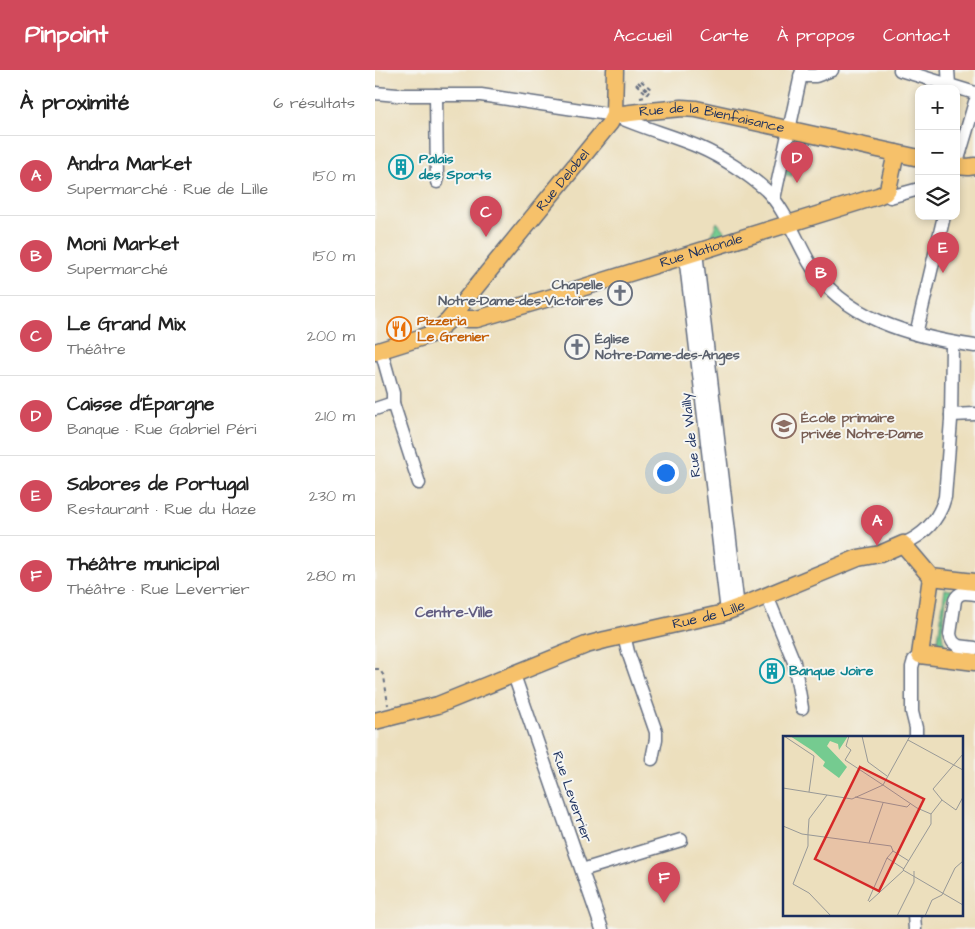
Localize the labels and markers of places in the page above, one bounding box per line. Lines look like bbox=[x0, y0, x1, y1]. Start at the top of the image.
pin: D bbox=[781, 142, 813, 183]
place label: Palais des Sports bbox=[418, 149, 491, 185]
building icon: Palais des Sports bbox=[388, 154, 414, 180]
pin: C bbox=[470, 196, 502, 237]
pin: E bbox=[927, 232, 959, 273]
pin: B bbox=[805, 257, 837, 298]
place label: Chapelle Notre-Dame-des-Victoires bbox=[438, 275, 603, 311]
church icon: Chapelle Notre-Dame-des-Victoires bbox=[607, 280, 633, 306]
place label: Pizzeria Le Grenier bbox=[417, 311, 490, 347]
restaurant icon: Pizzeria Le Grenier bbox=[386, 316, 412, 342]
place label: Église Notre-Dame-des-Anges bbox=[595, 329, 740, 366]
church icon: Église Notre-Dame-des-Anges bbox=[564, 334, 590, 360]
place label: École primaire privée Notre-Dame bbox=[801, 408, 924, 444]
school or university icon: École primaire privée Notre-Dame bbox=[771, 413, 797, 439]
pin: A bbox=[861, 505, 893, 546]
building icon: Banque Joire bbox=[759, 658, 785, 684]
place label: Banque Joire bbox=[789, 661, 874, 681]
pin: F bbox=[648, 862, 680, 903]

